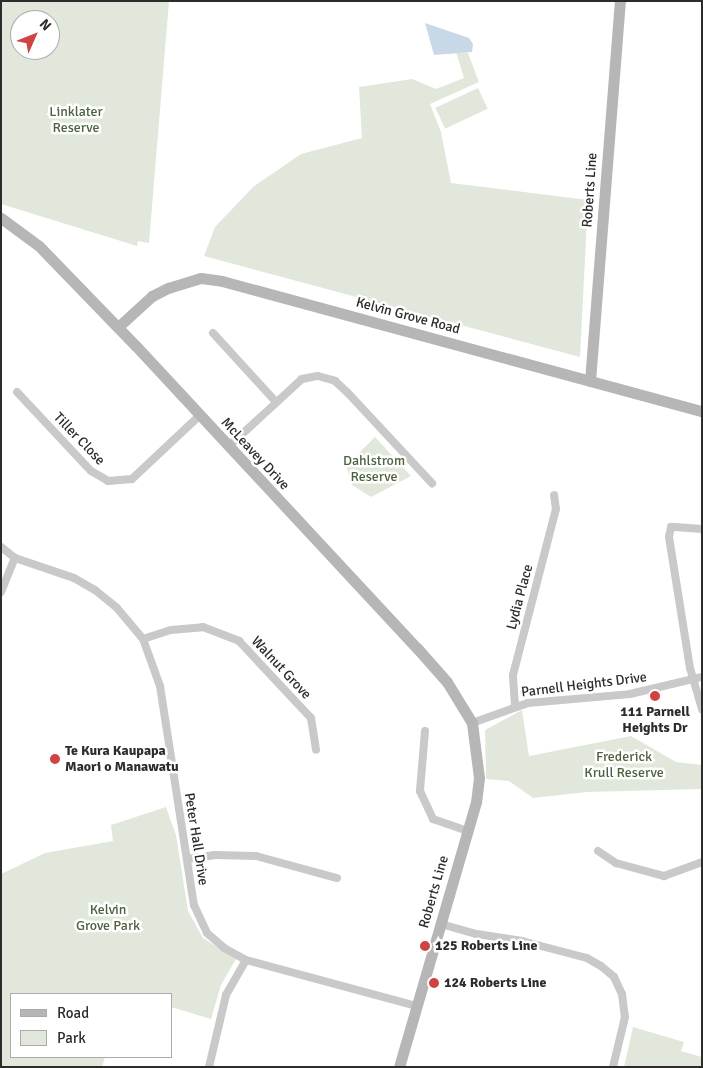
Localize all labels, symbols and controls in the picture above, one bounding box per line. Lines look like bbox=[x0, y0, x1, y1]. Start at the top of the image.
north arrow bbox=[10, 10, 60, 60]
text: N bbox=[36, 16, 55, 34]
park label: Linklater Reserve bbox=[49, 104, 103, 136]
street label: Roberts Line bbox=[579, 152, 601, 228]
street label: Kelvin Grove Road bbox=[354, 294, 462, 338]
street label: Tiller Close bbox=[50, 409, 108, 469]
street label: McLeavey Drive bbox=[217, 414, 293, 494]
park label: Dahlstrom Reserve bbox=[343, 453, 405, 486]
street label: Lydia Place bbox=[503, 562, 537, 632]
street label: Walnut Grove bbox=[248, 633, 314, 703]
street label: Parnell Heights Drive bbox=[520, 669, 648, 701]
marker: 111 Parnell Heights Dr bbox=[649, 690, 661, 702]
place label: 111 Parnell Heights Dr bbox=[620, 704, 690, 736]
place label: Te Kura Kaupapa Maori o Manawatu bbox=[65, 743, 179, 776]
park label: Frederick Krull Reserve bbox=[584, 749, 664, 782]
marker: Te Kura Kaupapa Maori o Manawatu bbox=[49, 753, 61, 765]
street label: Peter Hall Drive bbox=[180, 791, 212, 887]
street label: Roberts Line bbox=[416, 854, 452, 930]
park label: Kelvin Grove Park bbox=[76, 902, 140, 934]
place label: 125 Roberts Line bbox=[435, 938, 537, 954]
marker: 125 Roberts Line bbox=[419, 940, 431, 952]
place label: 124 Roberts Line bbox=[444, 975, 546, 991]
marker: 124 Roberts Line bbox=[428, 977, 440, 989]
legend bbox=[10, 993, 172, 1058]
text: Road bbox=[57, 1004, 89, 1022]
text: Park bbox=[57, 1029, 86, 1047]

